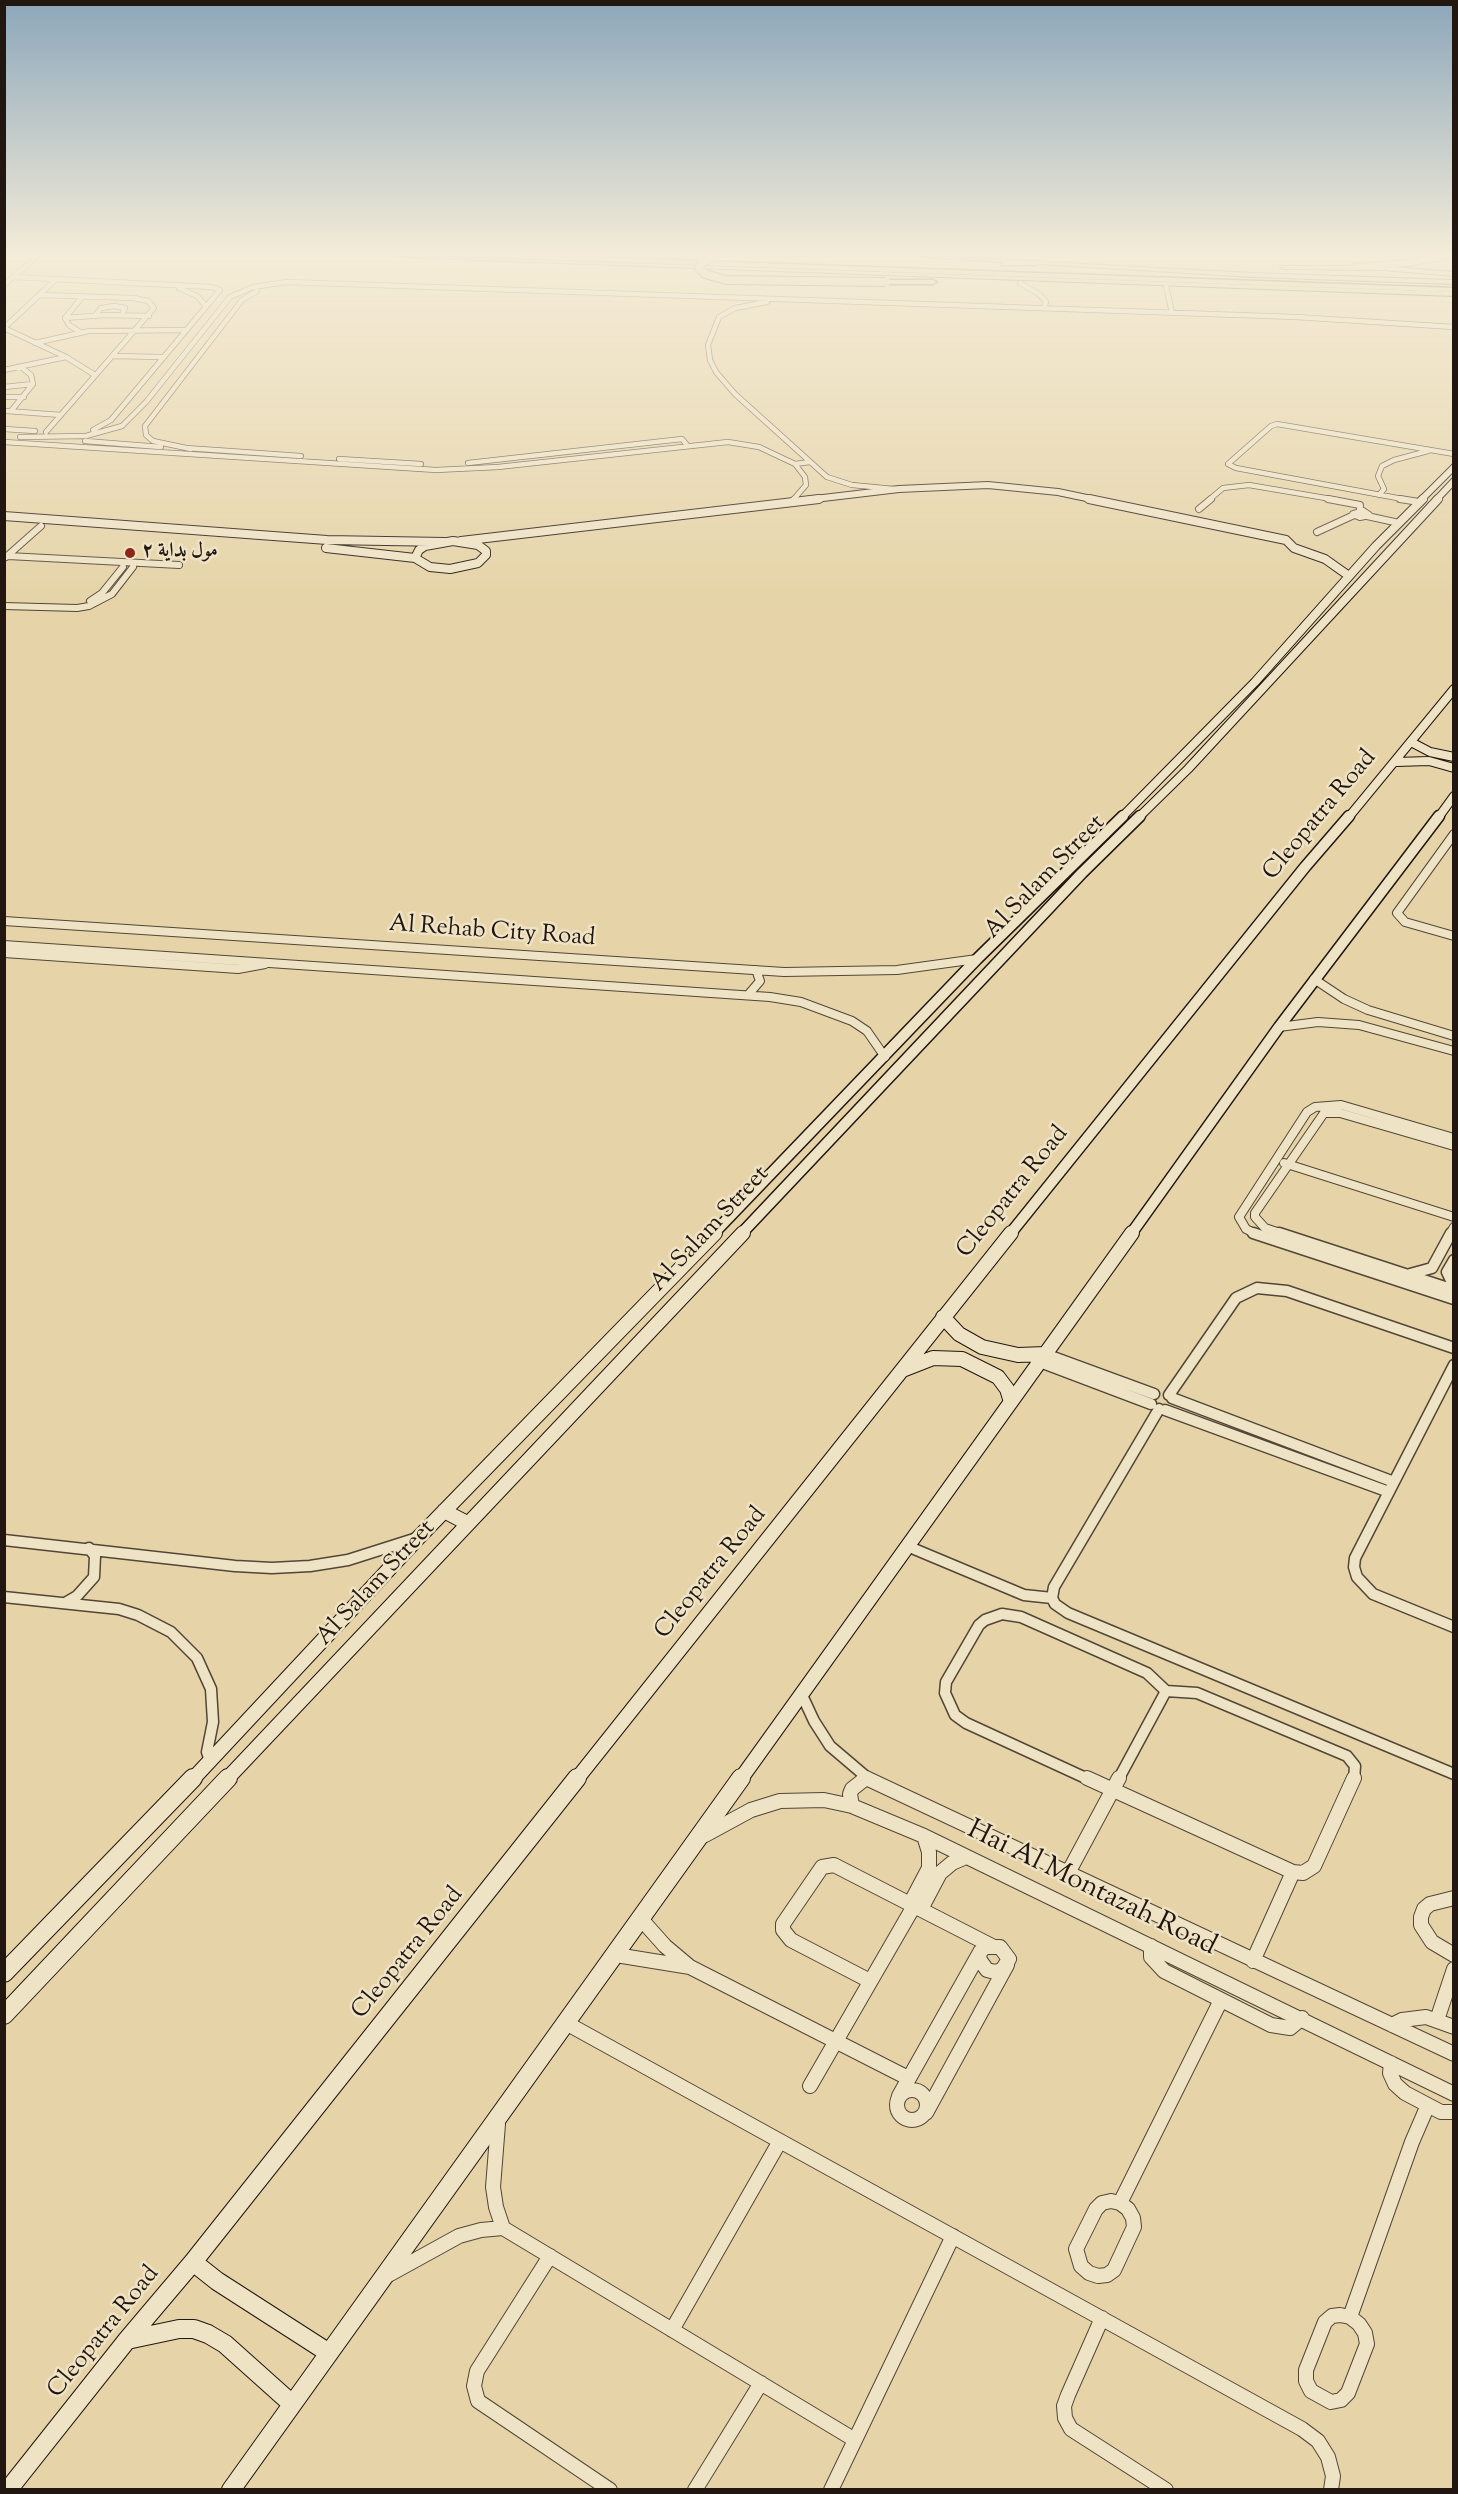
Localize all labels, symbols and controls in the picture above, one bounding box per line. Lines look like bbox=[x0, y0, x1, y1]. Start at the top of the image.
place label: مول بداية ۲ bbox=[142, 541, 218, 565]
marker: مول بداية ۲ bbox=[123, 546, 137, 560]
street label: Cleopatra Road bbox=[1258, 745, 1384, 887]
street label: Al Salam Street bbox=[980, 810, 1112, 946]
street label: Al Rehab City Road bbox=[388, 911, 596, 955]
street label: Cleopatra Road bbox=[952, 1121, 1076, 1265]
street label: Al Salam Street bbox=[645, 1161, 777, 1299]
street label: Cleopatra Road bbox=[650, 1502, 774, 1646]
street label: Al Salam Street bbox=[311, 1515, 443, 1653]
street label: Hai Al Montazah Road bbox=[961, 1815, 1221, 1965]
street label: Cleopatra Road bbox=[347, 1882, 471, 2026]
street label: Cleopatra Road bbox=[43, 2261, 167, 2405]

